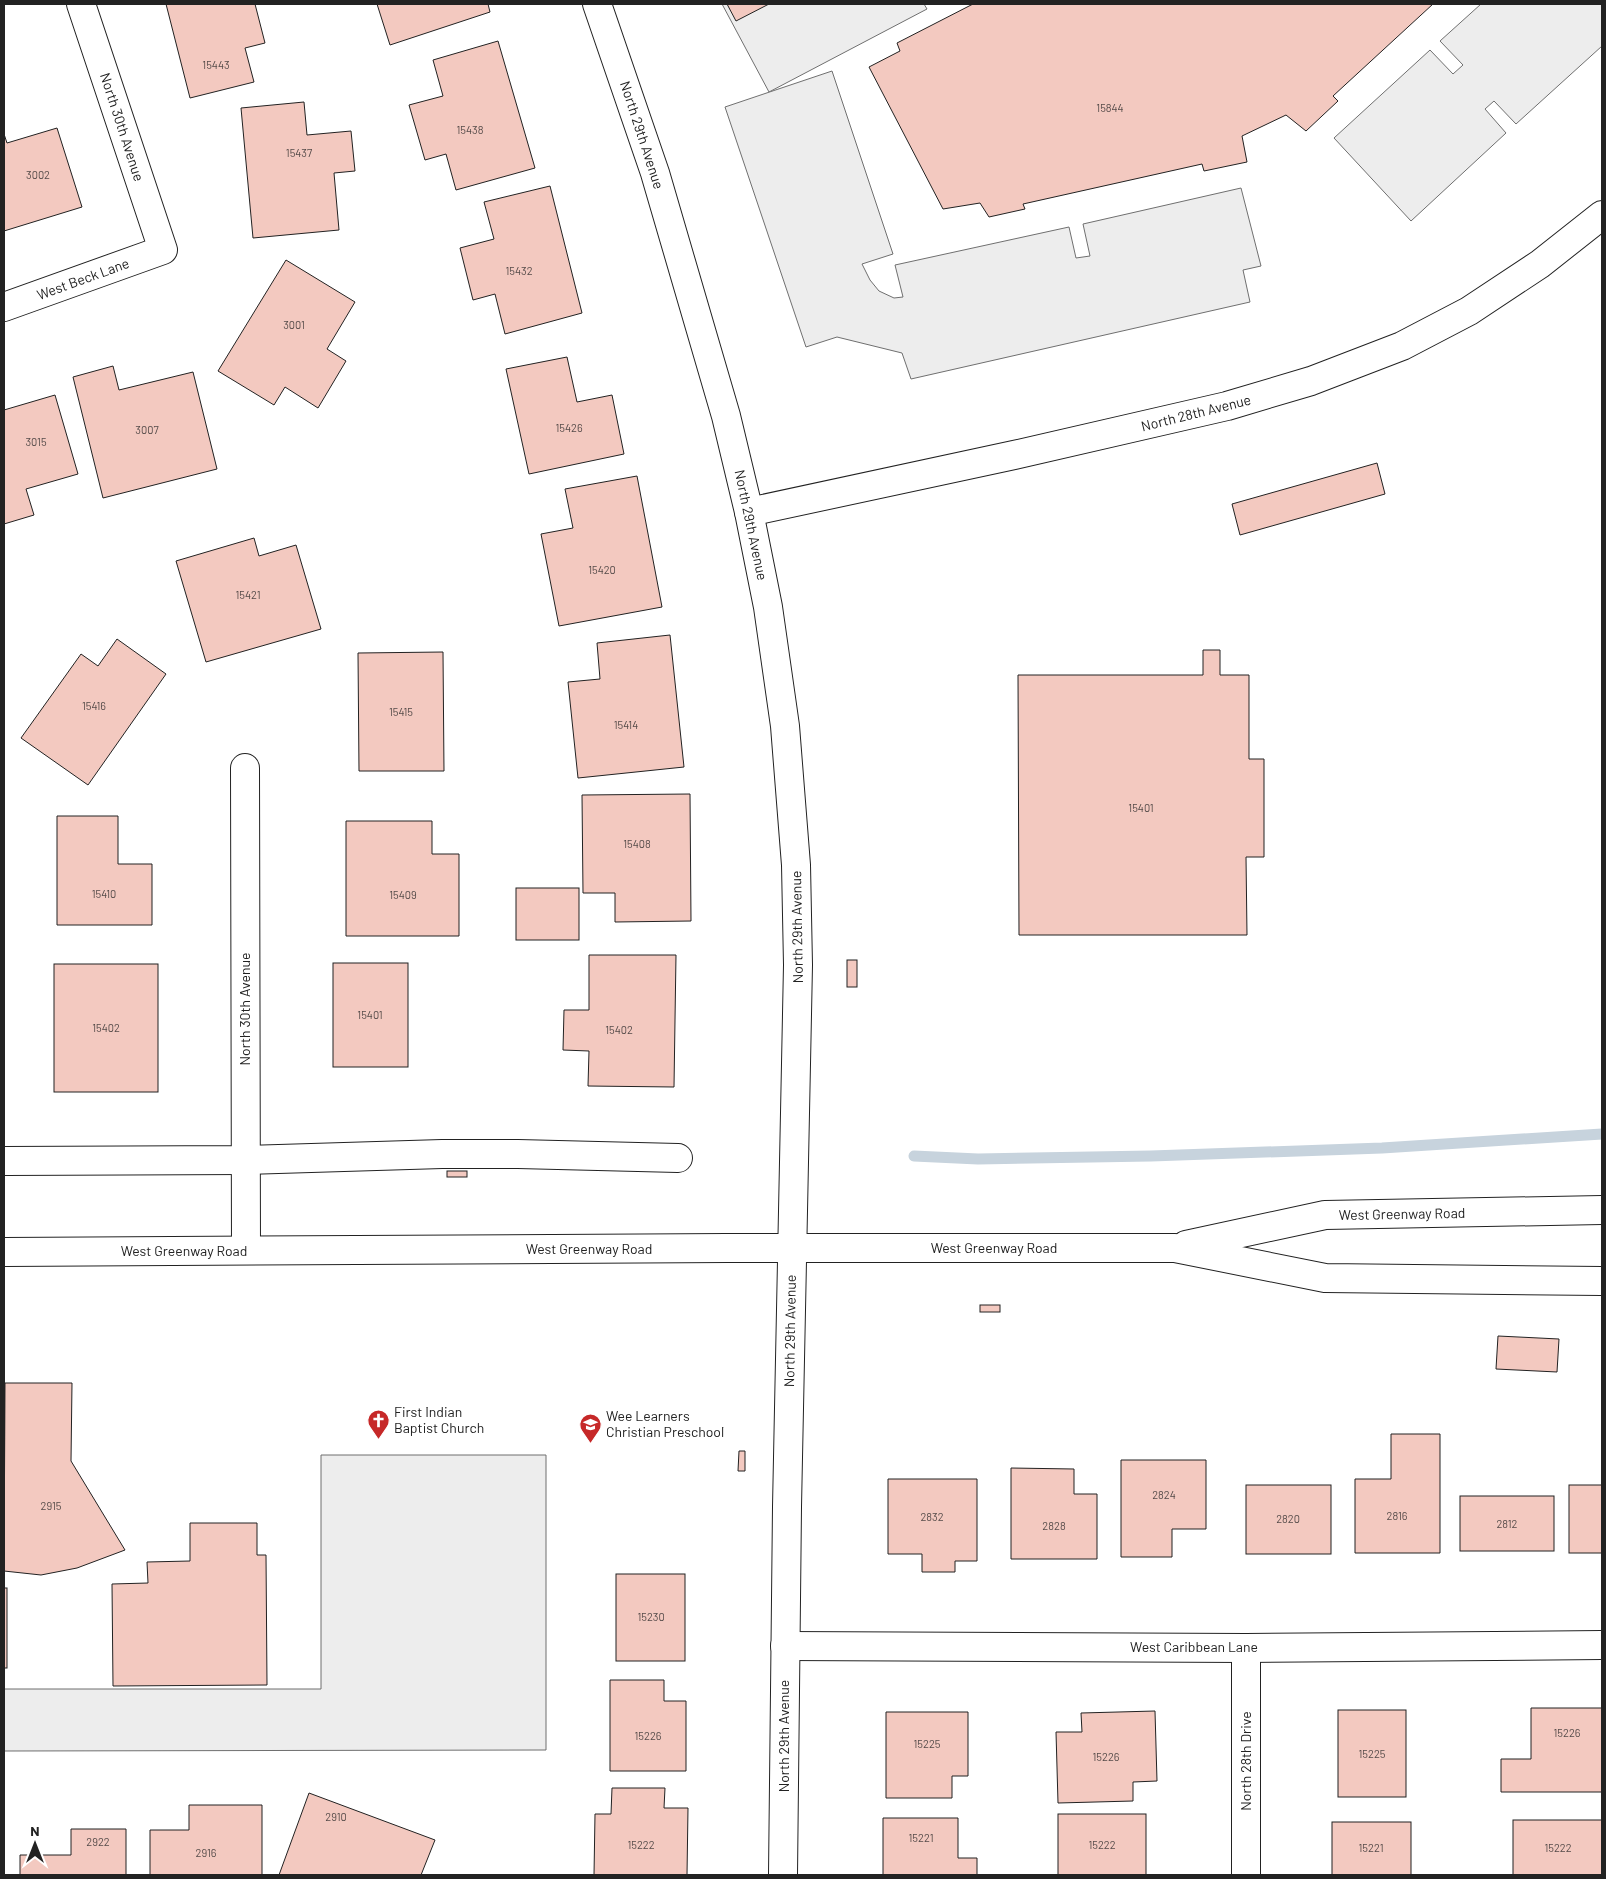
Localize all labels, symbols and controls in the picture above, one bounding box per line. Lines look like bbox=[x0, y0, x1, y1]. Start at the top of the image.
house number: 15443 bbox=[202, 58, 230, 71]
street label: North 30th Avenue bbox=[97, 71, 148, 183]
street label: North 29th Avenue bbox=[617, 79, 668, 191]
house number: 15844 bbox=[1096, 101, 1124, 114]
house number: 15438 bbox=[457, 123, 484, 136]
house number: 15437 bbox=[286, 146, 312, 159]
house number: 3002 bbox=[26, 168, 50, 181]
street label: West Beck Lane bbox=[34, 254, 131, 303]
house number: 15432 bbox=[505, 264, 533, 277]
house number: 3001 bbox=[283, 318, 305, 331]
street label: North 28th Avenue bbox=[1139, 391, 1253, 434]
house number: 15426 bbox=[555, 421, 583, 434]
house number: 3007 bbox=[135, 423, 159, 436]
house number: 3015 bbox=[25, 435, 47, 448]
street label: North 29th Avenue bbox=[731, 468, 772, 582]
house number: 15420 bbox=[588, 563, 616, 576]
house number: 15421 bbox=[235, 588, 261, 601]
house number: 15416 bbox=[82, 699, 106, 712]
house number: 15415 bbox=[389, 705, 413, 718]
house number: 15414 bbox=[614, 718, 638, 731]
house number: 15401 bbox=[1128, 801, 1154, 814]
house number: 15408 bbox=[623, 837, 651, 850]
street label: North 29th Avenue bbox=[787, 871, 806, 983]
house number: 15410 bbox=[92, 887, 116, 900]
house number: 15409 bbox=[389, 888, 417, 901]
street label: North 30th Avenue bbox=[236, 953, 253, 1065]
house number: 15401 bbox=[357, 1008, 383, 1021]
house number: 15402 bbox=[92, 1021, 120, 1034]
house number: 15402 bbox=[605, 1023, 633, 1036]
street label: West Greenway Road bbox=[1338, 1204, 1465, 1223]
street label: West Greenway Road bbox=[931, 1239, 1057, 1256]
street label: West Greenway Road bbox=[526, 1240, 652, 1257]
street label: West Greenway Road bbox=[121, 1242, 247, 1259]
street label: North 29th Avenue bbox=[780, 1275, 799, 1387]
place label: First Indian Baptist Church bbox=[394, 1403, 484, 1436]
place label: Wee Learners Christian Preschool bbox=[606, 1407, 724, 1440]
church icon: First Indian Baptist Church bbox=[366, 1408, 390, 1439]
school or university icon: Wee Learners Christian Preschool bbox=[578, 1412, 602, 1443]
house number: 2824 bbox=[1152, 1488, 1176, 1501]
house number: 2915 bbox=[41, 1499, 62, 1512]
house number: 2816 bbox=[1387, 1509, 1408, 1522]
house number: 2832 bbox=[920, 1510, 944, 1523]
house number: 2820 bbox=[1276, 1512, 1300, 1525]
house number: 2812 bbox=[1496, 1517, 1518, 1530]
house number: 2828 bbox=[1042, 1519, 1066, 1532]
house number: 15230 bbox=[637, 1610, 665, 1623]
street label: West Caribbean Lane bbox=[1130, 1638, 1258, 1655]
street label: North 29th Avenue bbox=[775, 1680, 792, 1792]
street label: North 28th Drive bbox=[1237, 1711, 1254, 1811]
house number: 15226 bbox=[1554, 1726, 1581, 1739]
house number: 15226 bbox=[635, 1729, 662, 1742]
house number: 15225 bbox=[914, 1737, 941, 1750]
house number: 15225 bbox=[1359, 1747, 1386, 1760]
house number: 15226 bbox=[1093, 1750, 1120, 1763]
house number: 2910 bbox=[325, 1810, 347, 1823]
north arrow bbox=[10, 1819, 60, 1869]
text: N bbox=[30, 1822, 40, 1839]
house number: 15221 bbox=[909, 1831, 934, 1844]
house number: 2922 bbox=[86, 1835, 110, 1848]
house number: 15222 bbox=[627, 1838, 655, 1851]
house number: 15222 bbox=[1088, 1838, 1116, 1851]
house number: 15221 bbox=[1359, 1841, 1384, 1854]
house number: 15222 bbox=[1544, 1841, 1572, 1854]
house number: 2916 bbox=[196, 1846, 217, 1859]

